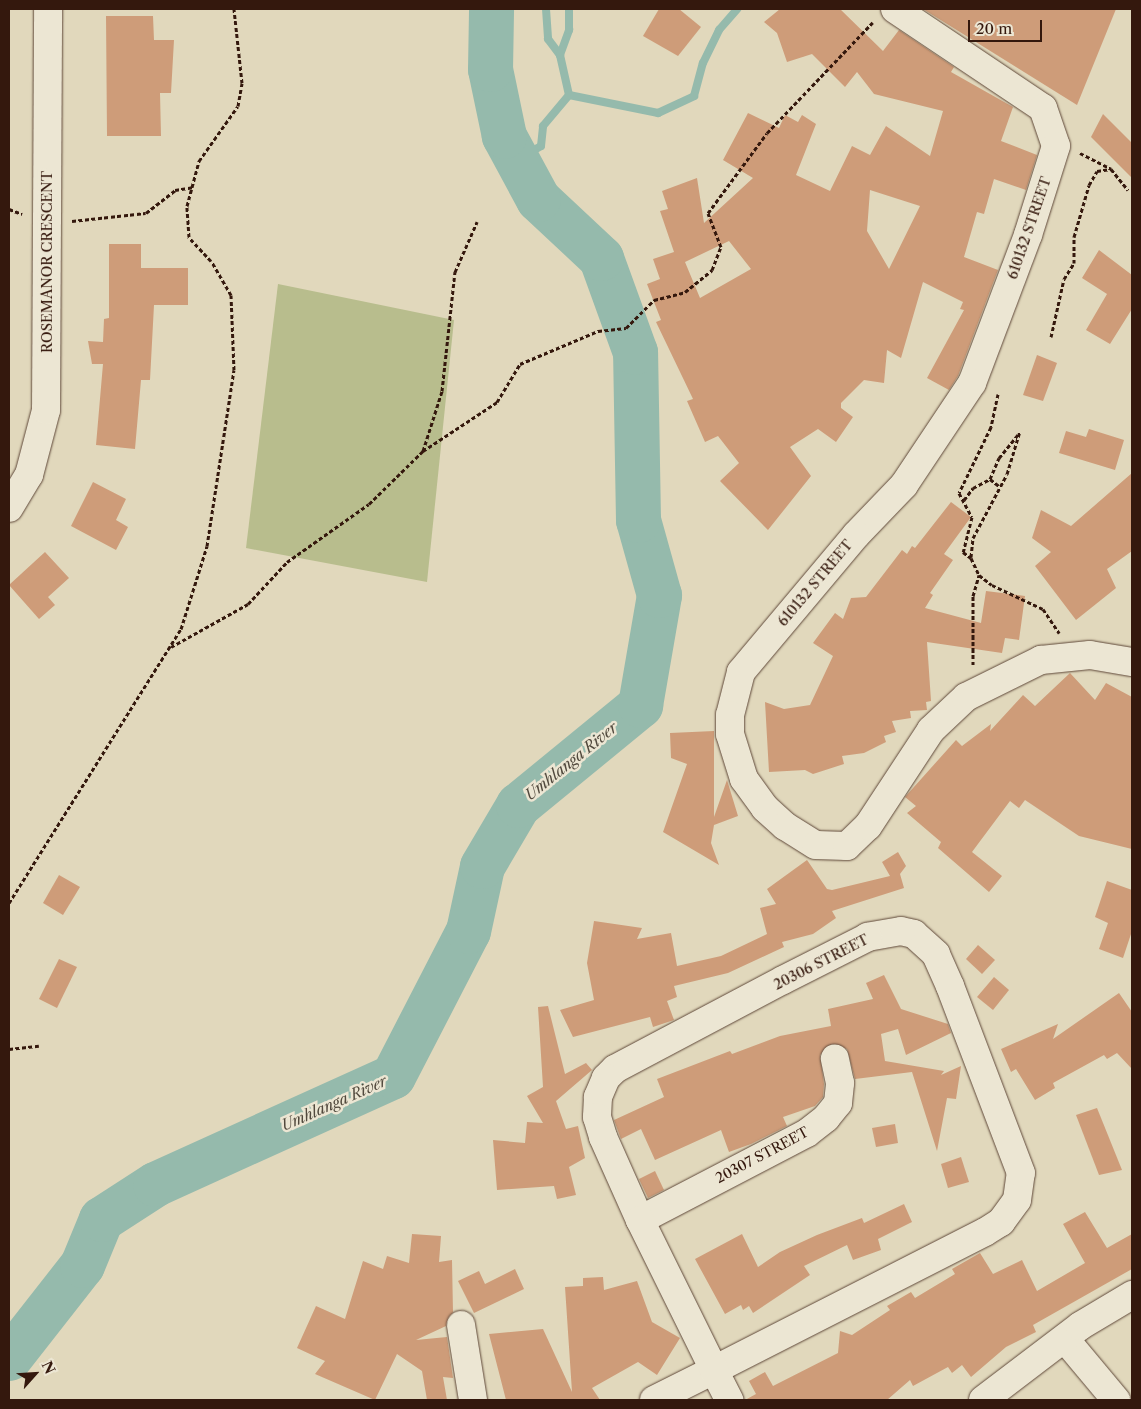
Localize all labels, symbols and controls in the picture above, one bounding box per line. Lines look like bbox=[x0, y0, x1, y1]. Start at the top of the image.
scale bar bbox=[971, 10, 1045, 42]
text: 20 m bbox=[976, 19, 1012, 38]
street label: ROSEMANOR CRESCENT bbox=[39, 171, 55, 353]
street label: 610132 STREET bbox=[1004, 175, 1054, 281]
street label: 610132 STREET bbox=[774, 537, 856, 629]
water label: Umhlanga River bbox=[521, 718, 621, 804]
street label: 20306 STREET bbox=[771, 931, 871, 993]
water label: Umhlanga River bbox=[278, 1072, 390, 1134]
street label: 20307 STREET bbox=[713, 1123, 811, 1187]
north arrow bbox=[10, 1349, 60, 1399]
text: N bbox=[38, 1358, 59, 1377]

